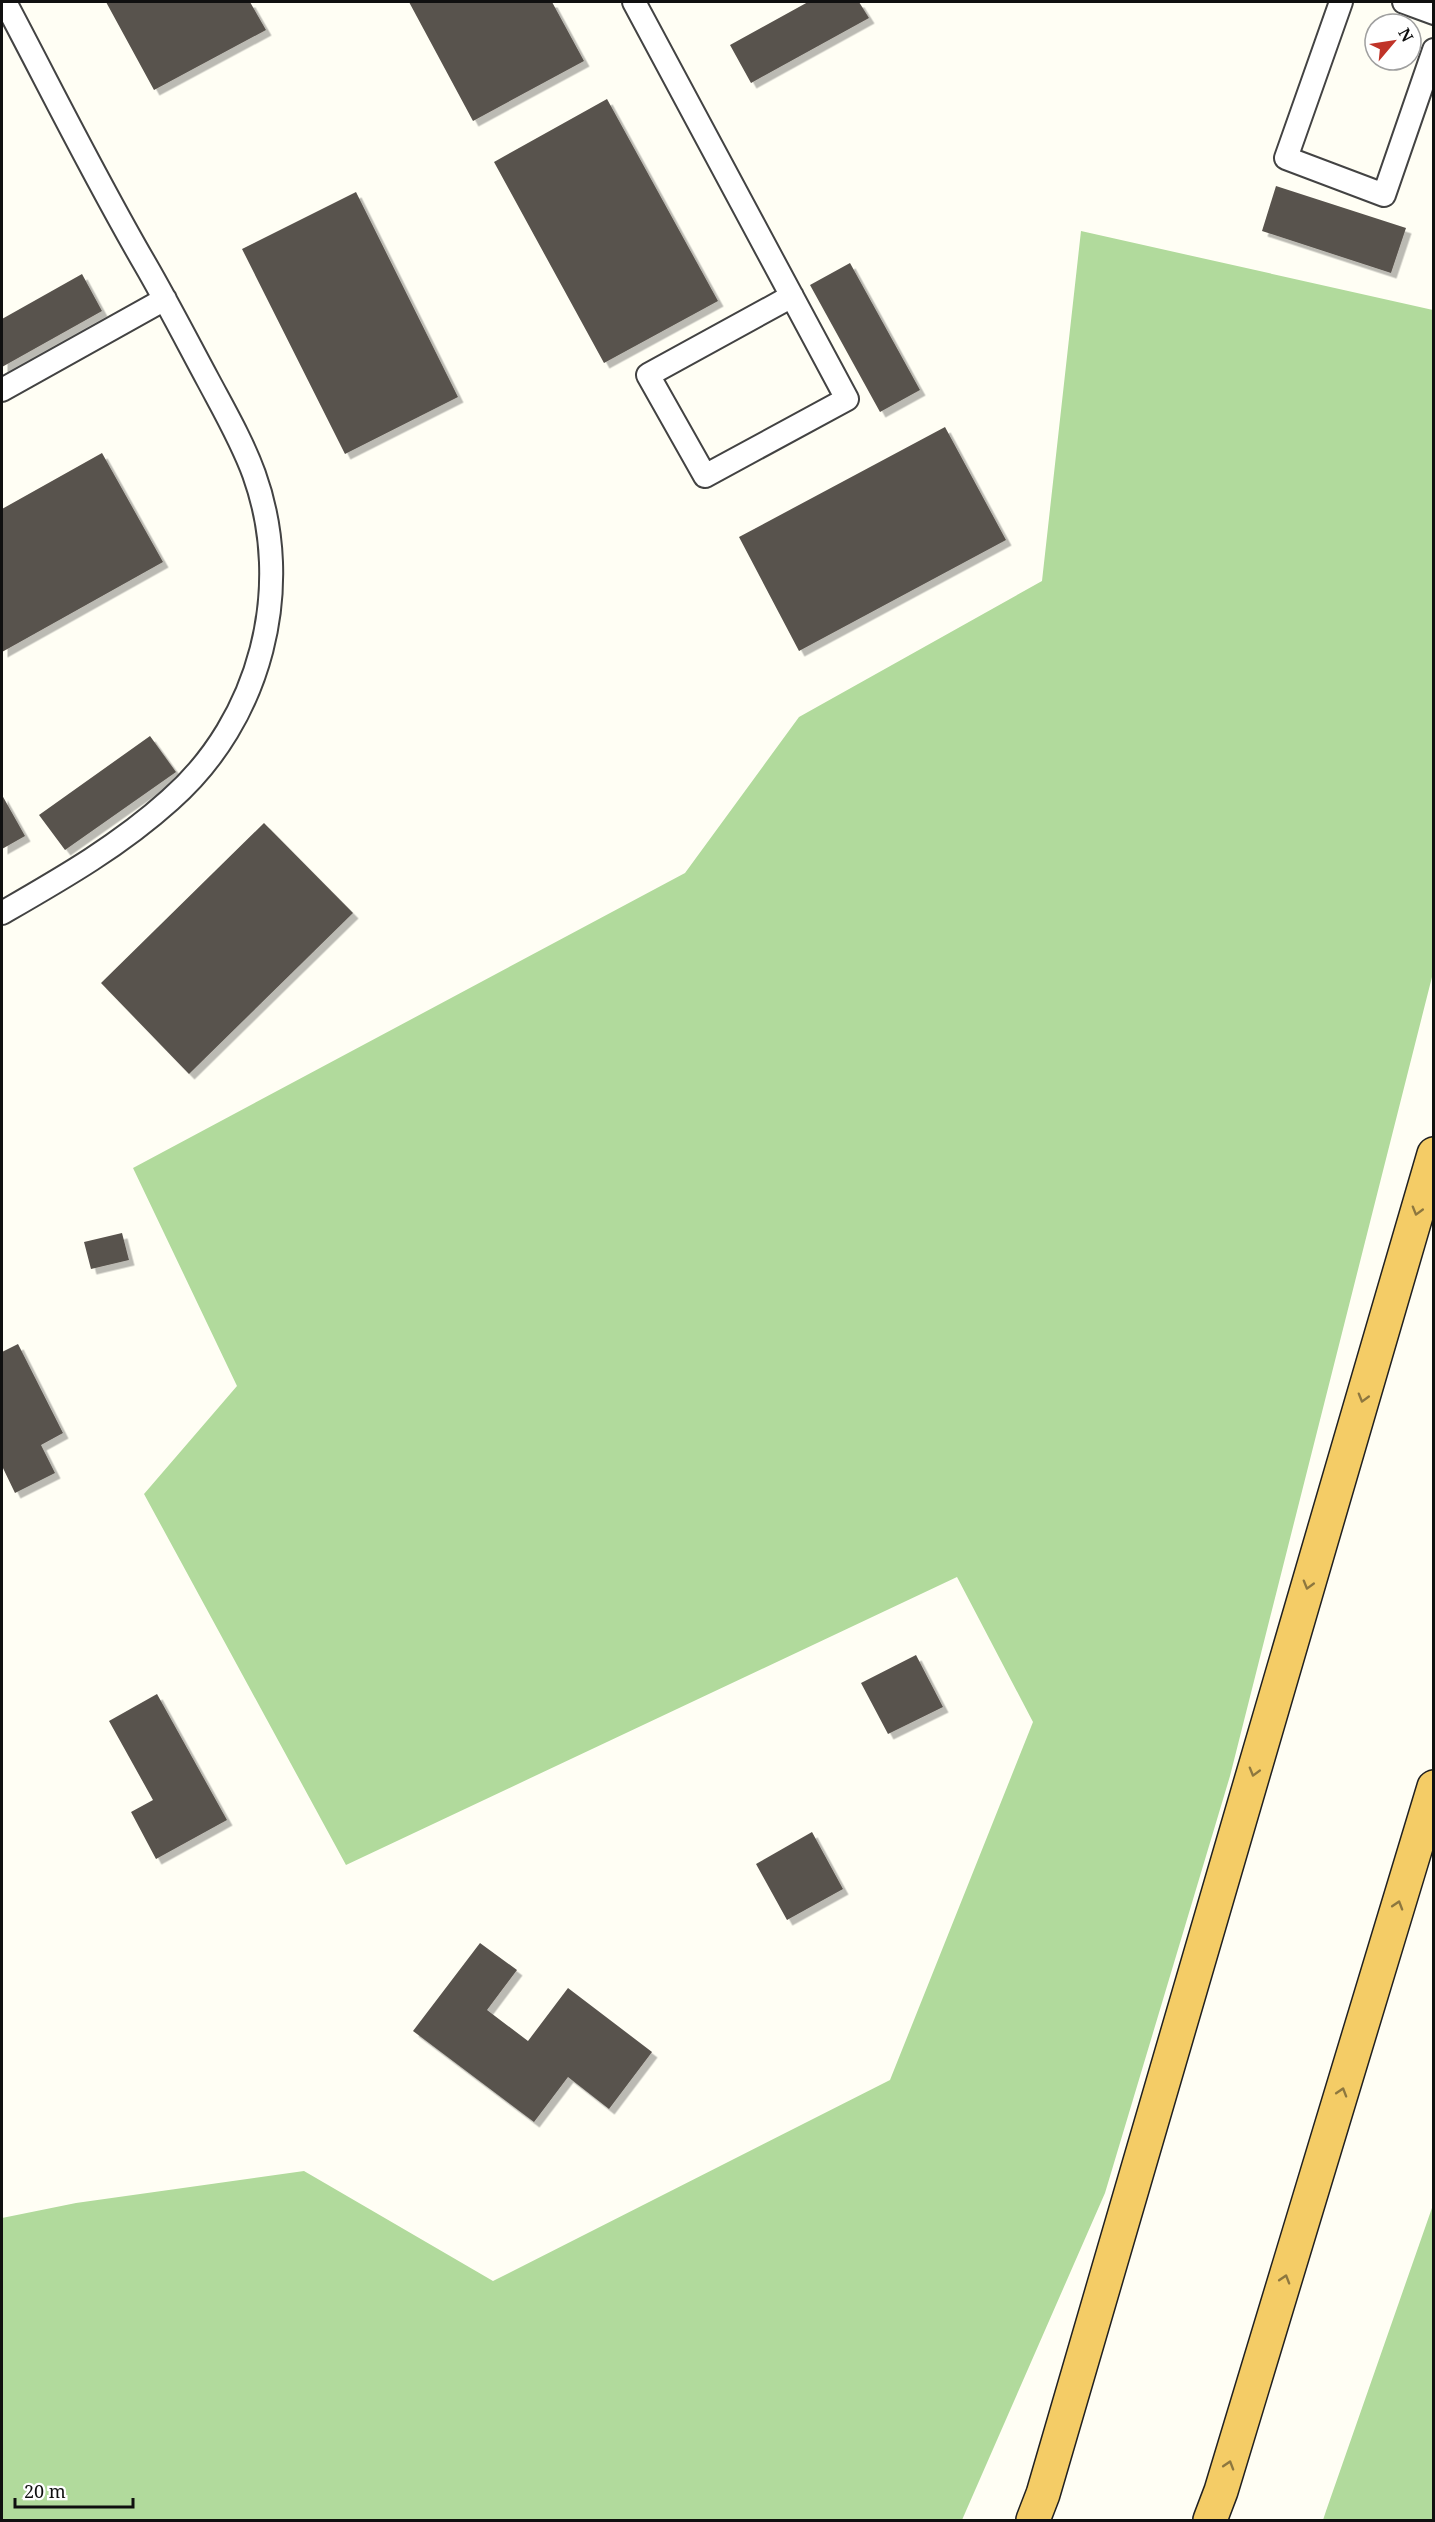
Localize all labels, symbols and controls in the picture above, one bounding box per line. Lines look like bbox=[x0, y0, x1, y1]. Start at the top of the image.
north arrow bbox=[1363, 12, 1423, 72]
text: N bbox=[1393, 24, 1419, 46]
one-way arrow bbox=[1412, 1205, 1424, 1215]
one-way arrow bbox=[1358, 1392, 1370, 1403]
one-way arrow bbox=[1303, 1579, 1315, 1590]
one-way arrow bbox=[1248, 1767, 1261, 1777]
one-way arrow bbox=[1391, 1900, 1403, 1911]
one-way arrow bbox=[1335, 2087, 1347, 2098]
one-way arrow bbox=[1278, 2274, 1290, 2284]
one-way arrow bbox=[1222, 2460, 1234, 2471]
scale bar bbox=[15, 2471, 134, 2509]
text: 20 m bbox=[24, 2479, 66, 2503]

